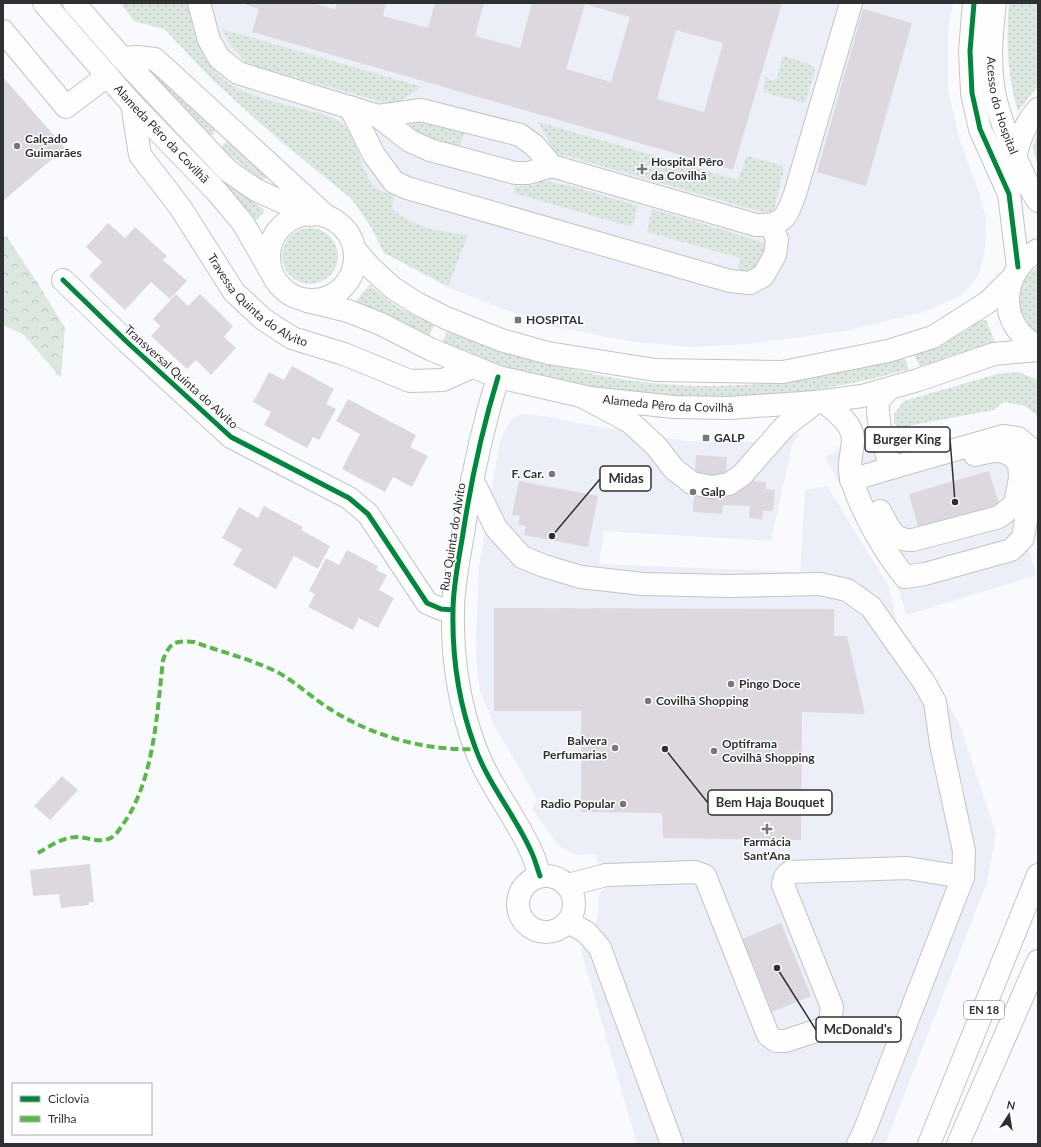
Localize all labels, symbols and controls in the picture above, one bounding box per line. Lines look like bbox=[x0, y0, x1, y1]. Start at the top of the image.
street label: Acesso do Hospital bbox=[984, 56, 1022, 156]
street label: Alameda Pêro da Covilhã bbox=[111, 81, 213, 186]
place label: Calçado Guimarães bbox=[25, 131, 82, 160]
marker: Calçado Guimarães bbox=[12, 141, 22, 151]
place label: Hospital Pêro da Covilhã bbox=[651, 154, 723, 183]
marker: Hospital Pêro da Covilhã bbox=[636, 163, 648, 175]
street label: Travessa Quinta do Alvito bbox=[204, 251, 310, 349]
place label: HOSPITAL bbox=[526, 312, 584, 327]
marker: HOSPITAL bbox=[513, 315, 523, 325]
street label: Transversal Quinta do Alvito bbox=[121, 322, 241, 432]
street label: Alameda Pêro da Covilhã bbox=[602, 391, 734, 415]
callout: Burger King bbox=[865, 427, 950, 452]
place label: GALP bbox=[714, 430, 745, 445]
text: Burger King bbox=[873, 431, 941, 447]
marker: GALP bbox=[701, 433, 711, 443]
place label: F. Car. bbox=[512, 466, 544, 481]
callout: Midas bbox=[600, 466, 651, 491]
marker: F. Car. bbox=[547, 469, 557, 479]
text: Midas bbox=[608, 470, 644, 486]
street label: Rua Quinta do Alvito bbox=[437, 482, 468, 592]
place label: Galp bbox=[701, 484, 726, 499]
marker: Galp bbox=[688, 487, 698, 497]
place label: Pingo Doce bbox=[739, 676, 801, 691]
marker: Pingo Doce bbox=[726, 679, 736, 689]
place label: Covilhã Shopping bbox=[656, 693, 749, 708]
marker: Covilhã Shopping bbox=[643, 696, 653, 706]
place label: Balvera Perfumarias bbox=[543, 733, 607, 762]
place label: Optiframa Covilhã Shopping bbox=[722, 736, 815, 765]
marker: Balvera Perfumarias bbox=[610, 743, 620, 753]
marker: Optiframa Covilhã Shopping bbox=[709, 746, 719, 756]
callout: Bem Haja Bouquet bbox=[708, 790, 832, 815]
text: Bem Haja Bouquet bbox=[716, 794, 824, 810]
place label: Radio Popular bbox=[540, 796, 616, 811]
marker: Radio Popular bbox=[618, 799, 628, 809]
marker: Farmácia Sant'Ana bbox=[762, 824, 772, 834]
place label: Farmácia Sant'Ana bbox=[743, 834, 791, 863]
road number: EN 18 bbox=[964, 1001, 1004, 1019]
callout: McDonald's bbox=[816, 1017, 901, 1042]
text: McDonald's bbox=[824, 1021, 892, 1037]
legend bbox=[12, 1083, 152, 1135]
text: Ciclovia bbox=[48, 1091, 89, 1106]
north arrow bbox=[989, 1095, 1029, 1135]
text: N bbox=[1006, 1097, 1017, 1112]
text: Trilha bbox=[48, 1111, 77, 1126]

